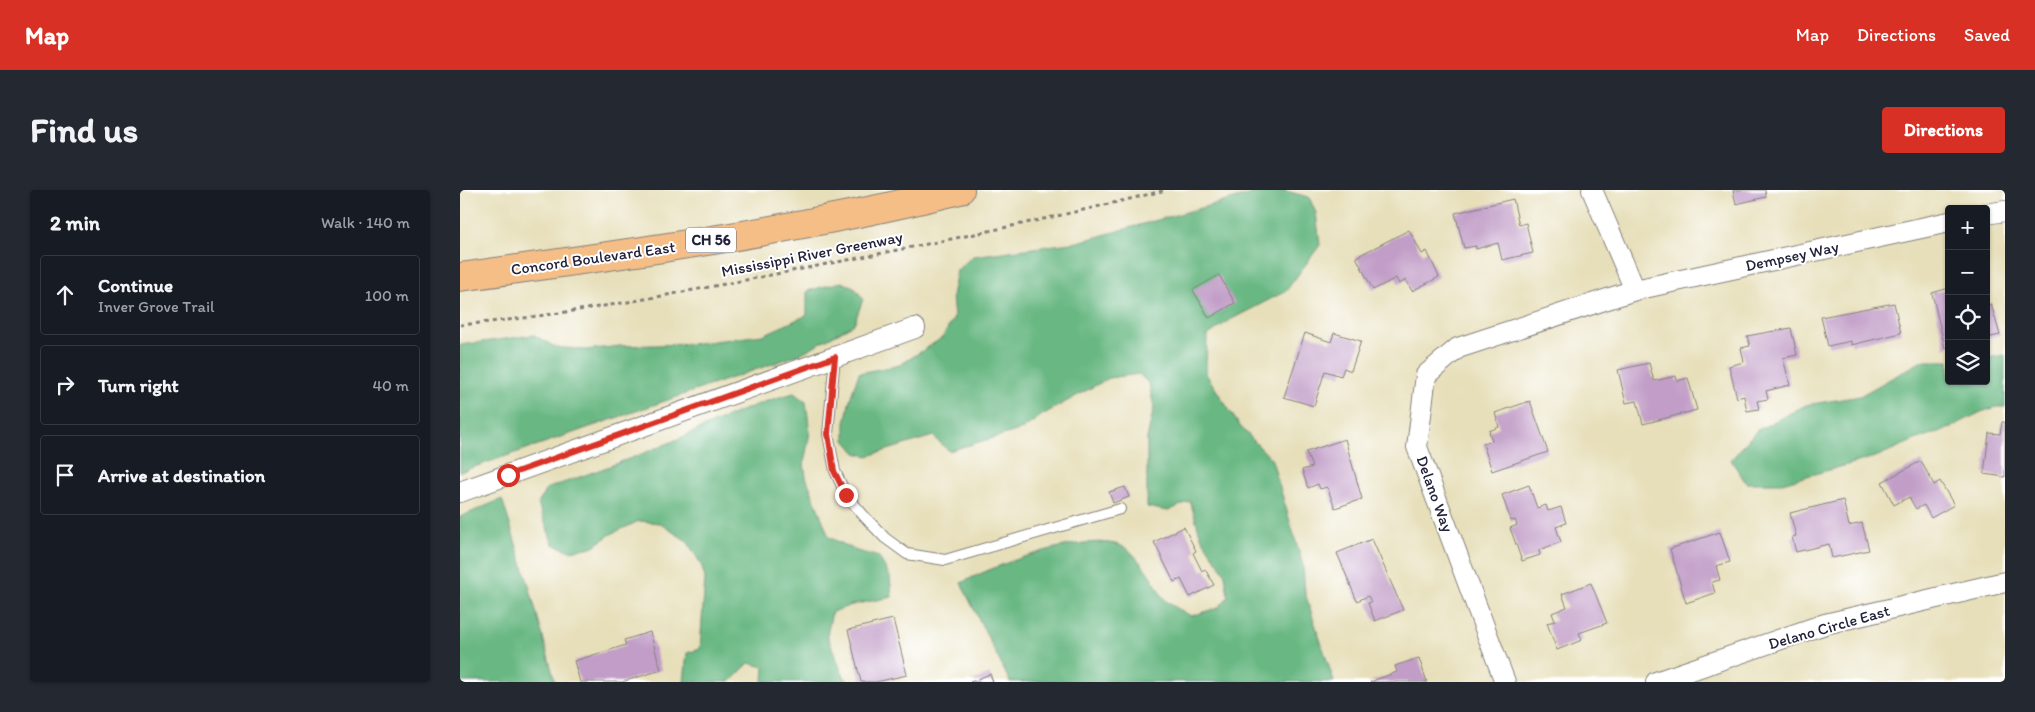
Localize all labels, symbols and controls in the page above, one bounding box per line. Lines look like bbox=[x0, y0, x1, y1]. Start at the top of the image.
text: Map bbox=[25, 21, 69, 50]
text: Map bbox=[1796, 24, 1829, 46]
text: Directions bbox=[1857, 24, 1936, 46]
text: Saved bbox=[1964, 24, 2010, 46]
button: Directions bbox=[1882, 107, 2005, 153]
text: Find us bbox=[30, 109, 138, 151]
map controls bbox=[1945, 205, 1990, 385]
button: + bbox=[1945, 205, 1990, 250]
text: 2 min bbox=[50, 210, 100, 235]
text: Walk · 140 m bbox=[321, 213, 410, 232]
street label: Mississippi River Greenway bbox=[720, 227, 905, 281]
road number: CH 56 bbox=[686, 228, 736, 252]
street label: Concord Boulevard East bbox=[510, 237, 676, 279]
street label: Dempsey Way bbox=[1744, 237, 1841, 275]
button: − bbox=[1945, 250, 1990, 295]
text: Continue bbox=[98, 274, 173, 297]
icon: ahead bbox=[51, 281, 79, 309]
text: 100 m bbox=[365, 286, 409, 305]
button: locate bbox=[1945, 295, 1990, 340]
text: Inver Grove Trail bbox=[98, 297, 215, 316]
button: layers bbox=[1945, 340, 1990, 385]
icon: right bbox=[51, 371, 79, 399]
text: Turn right bbox=[98, 374, 179, 397]
text: 40 m bbox=[372, 376, 409, 395]
street label: Delano Way bbox=[1412, 453, 1458, 535]
icon: arrive bbox=[51, 461, 79, 489]
text: Arrive at destination bbox=[98, 464, 265, 487]
route start bbox=[497, 464, 520, 487]
route end bbox=[835, 484, 858, 507]
street label: Delano Circle East bbox=[1766, 601, 1892, 653]

